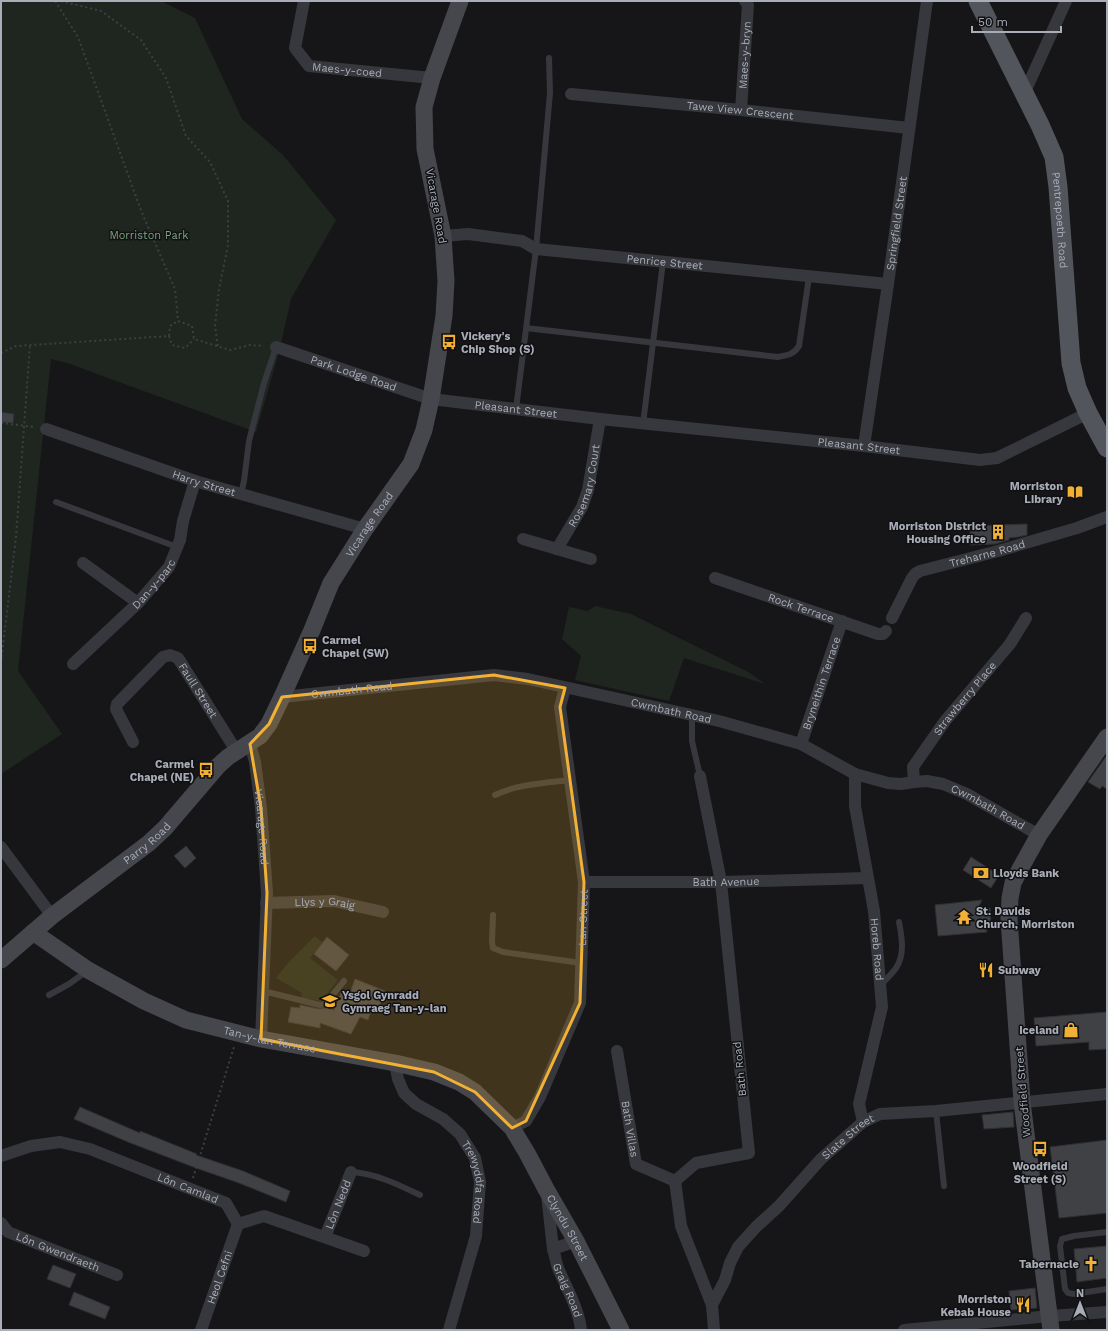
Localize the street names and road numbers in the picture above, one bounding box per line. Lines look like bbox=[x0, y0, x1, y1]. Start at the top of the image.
street label: Maes-y-bryn bbox=[736, 21, 753, 89]
street label: Maes-y-coed bbox=[312, 60, 383, 80]
street label: Tawe View Crescent bbox=[686, 98, 795, 122]
street label: Vicarage Road bbox=[423, 168, 449, 244]
street label: Pentrepoeth Road bbox=[1050, 171, 1070, 269]
street label: Springfield Street bbox=[883, 175, 909, 271]
street label: Penrice Street bbox=[626, 252, 704, 272]
street label: Park Lodge Road bbox=[309, 353, 398, 394]
street label: Pleasant Street bbox=[474, 398, 558, 420]
street label: Pleasant Street bbox=[817, 435, 901, 457]
street label: Rosemary Court bbox=[565, 443, 602, 529]
street label: Harry Street bbox=[171, 467, 238, 499]
street label: Vicarage Road bbox=[343, 489, 396, 559]
street label: Treharne Road bbox=[948, 537, 1027, 570]
street label: Dan-y-parc bbox=[129, 557, 178, 612]
street label: Rock Terrace bbox=[766, 590, 836, 625]
street label: Bryneithin Terrace bbox=[800, 635, 843, 732]
street label: Strawberry Place bbox=[931, 659, 999, 738]
street label: Faull Street bbox=[176, 660, 221, 721]
street label: Cwmbath Road bbox=[310, 679, 393, 700]
street label: Cwmbath Road bbox=[630, 695, 713, 726]
street label: Cwmbath Road bbox=[949, 782, 1027, 832]
street label: Vicarage Road bbox=[252, 788, 271, 865]
street label: Parry Road bbox=[121, 820, 173, 867]
street label: Bath Avenue bbox=[693, 874, 760, 889]
street label: Lan Street bbox=[575, 889, 590, 946]
street label: Llys y Graig bbox=[294, 894, 357, 912]
street label: Horeb Road bbox=[868, 917, 886, 981]
street label: Tan-y-lan Terrace bbox=[222, 1023, 317, 1055]
street label: Bath Road bbox=[731, 1041, 749, 1097]
street label: Woodfield Street bbox=[1013, 1046, 1033, 1138]
street label: Bath Villas bbox=[619, 1100, 641, 1158]
street label: Slate Street bbox=[819, 1111, 876, 1162]
street label: Trewyddfa Road bbox=[459, 1138, 487, 1224]
street label: Lôn Camlad bbox=[156, 1170, 220, 1206]
street label: Lôn Nedd bbox=[322, 1178, 354, 1231]
street label: Clyndu Street bbox=[544, 1192, 591, 1263]
street label: Lôn Gwendraeth bbox=[14, 1229, 102, 1274]
street label: Heol Cefni bbox=[204, 1249, 235, 1306]
street label: Graig Road bbox=[550, 1261, 585, 1319]

